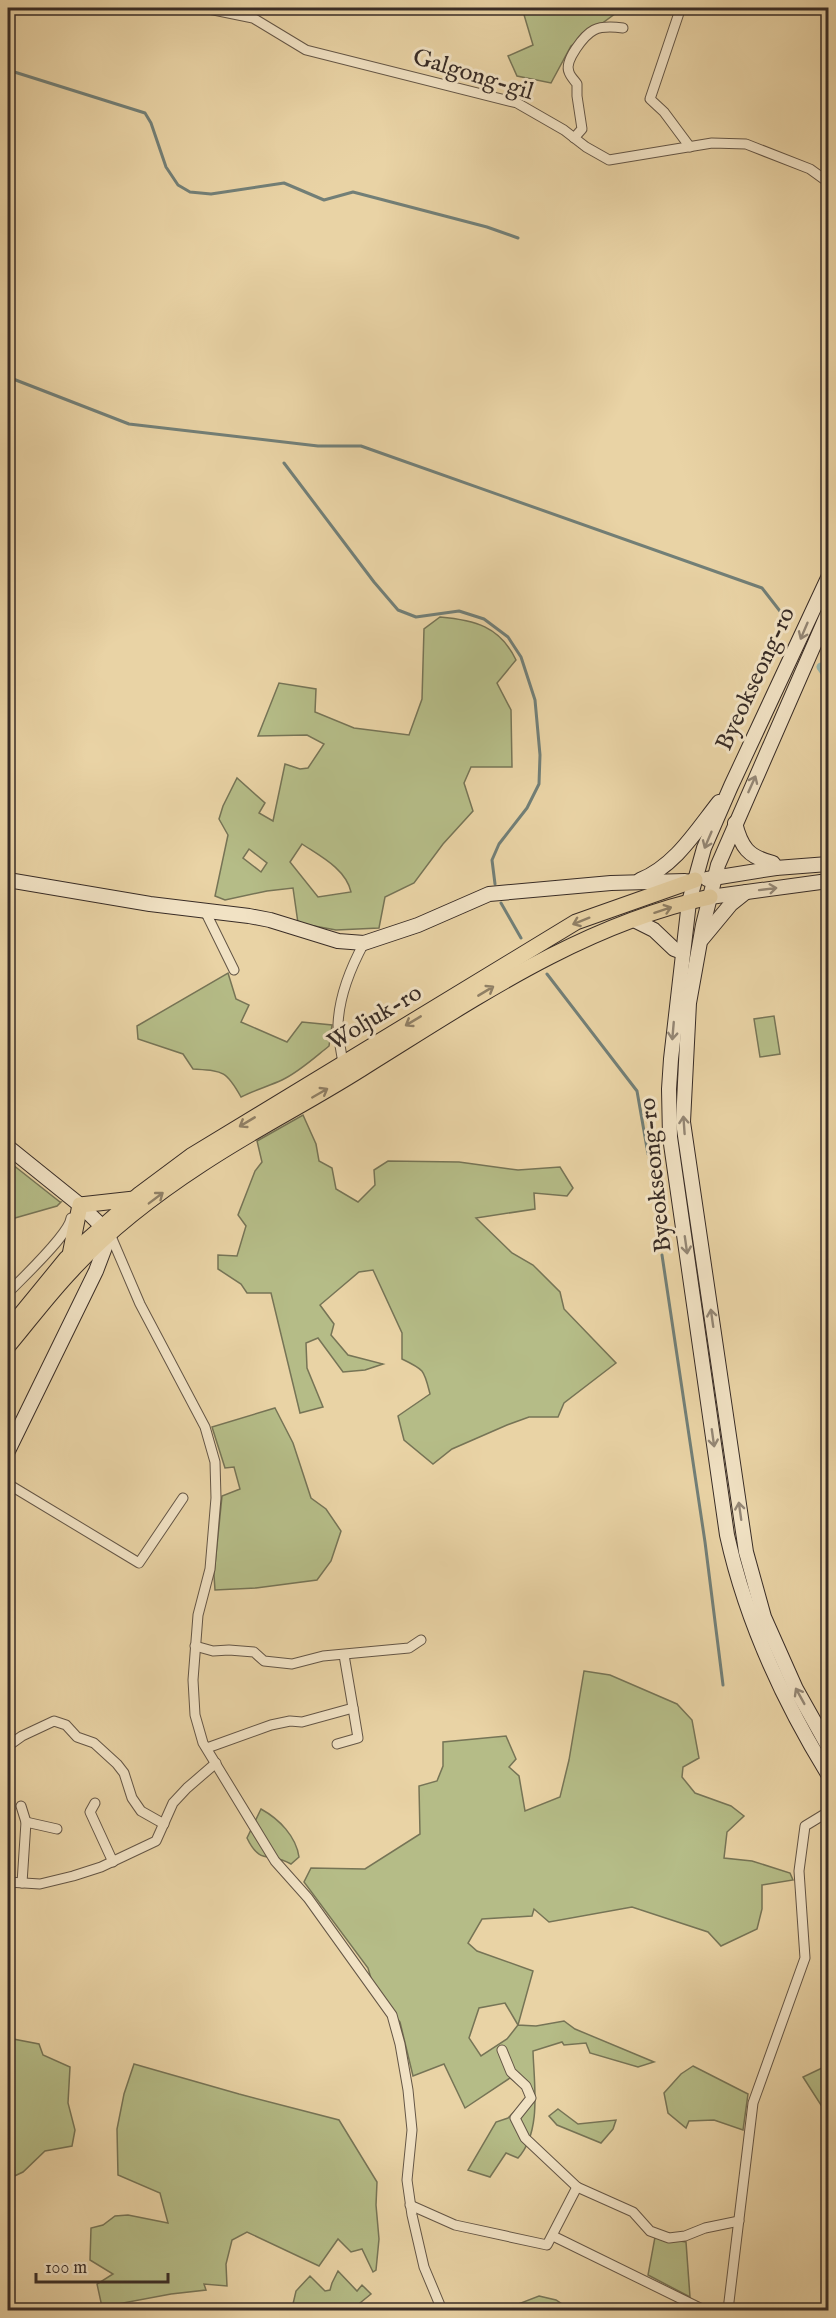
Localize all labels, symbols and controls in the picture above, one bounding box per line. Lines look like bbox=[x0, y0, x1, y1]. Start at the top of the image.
street label: Galgong-gil bbox=[409, 42, 538, 108]
street label: Byeokseong-ro bbox=[709, 602, 803, 756]
one-way arrow bbox=[798, 621, 809, 640]
one-way arrow bbox=[747, 775, 759, 793]
one-way arrow bbox=[702, 830, 713, 848]
one-way arrow bbox=[757, 883, 777, 894]
one-way arrow bbox=[653, 904, 672, 915]
one-way arrow bbox=[572, 916, 590, 927]
street label: Woljuk-ro bbox=[322, 978, 428, 1058]
one-way arrow bbox=[477, 984, 494, 996]
one-way arrow bbox=[405, 1015, 422, 1027]
one-way arrow bbox=[668, 1020, 679, 1040]
one-way arrow bbox=[311, 1087, 328, 1099]
street label: Byeokseong-ro bbox=[632, 1096, 680, 1254]
one-way arrow bbox=[239, 1116, 256, 1128]
one-way arrow bbox=[679, 1116, 690, 1136]
one-way arrow bbox=[147, 1191, 163, 1204]
one-way arrow bbox=[680, 1235, 691, 1255]
one-way arrow bbox=[706, 1309, 717, 1329]
one-way arrow bbox=[708, 1428, 719, 1448]
one-way arrow bbox=[734, 1502, 745, 1522]
one-way arrow bbox=[794, 1687, 805, 1705]
scale bar bbox=[36, 2246, 168, 2284]
text: 100 m bbox=[45, 2257, 87, 2280]

